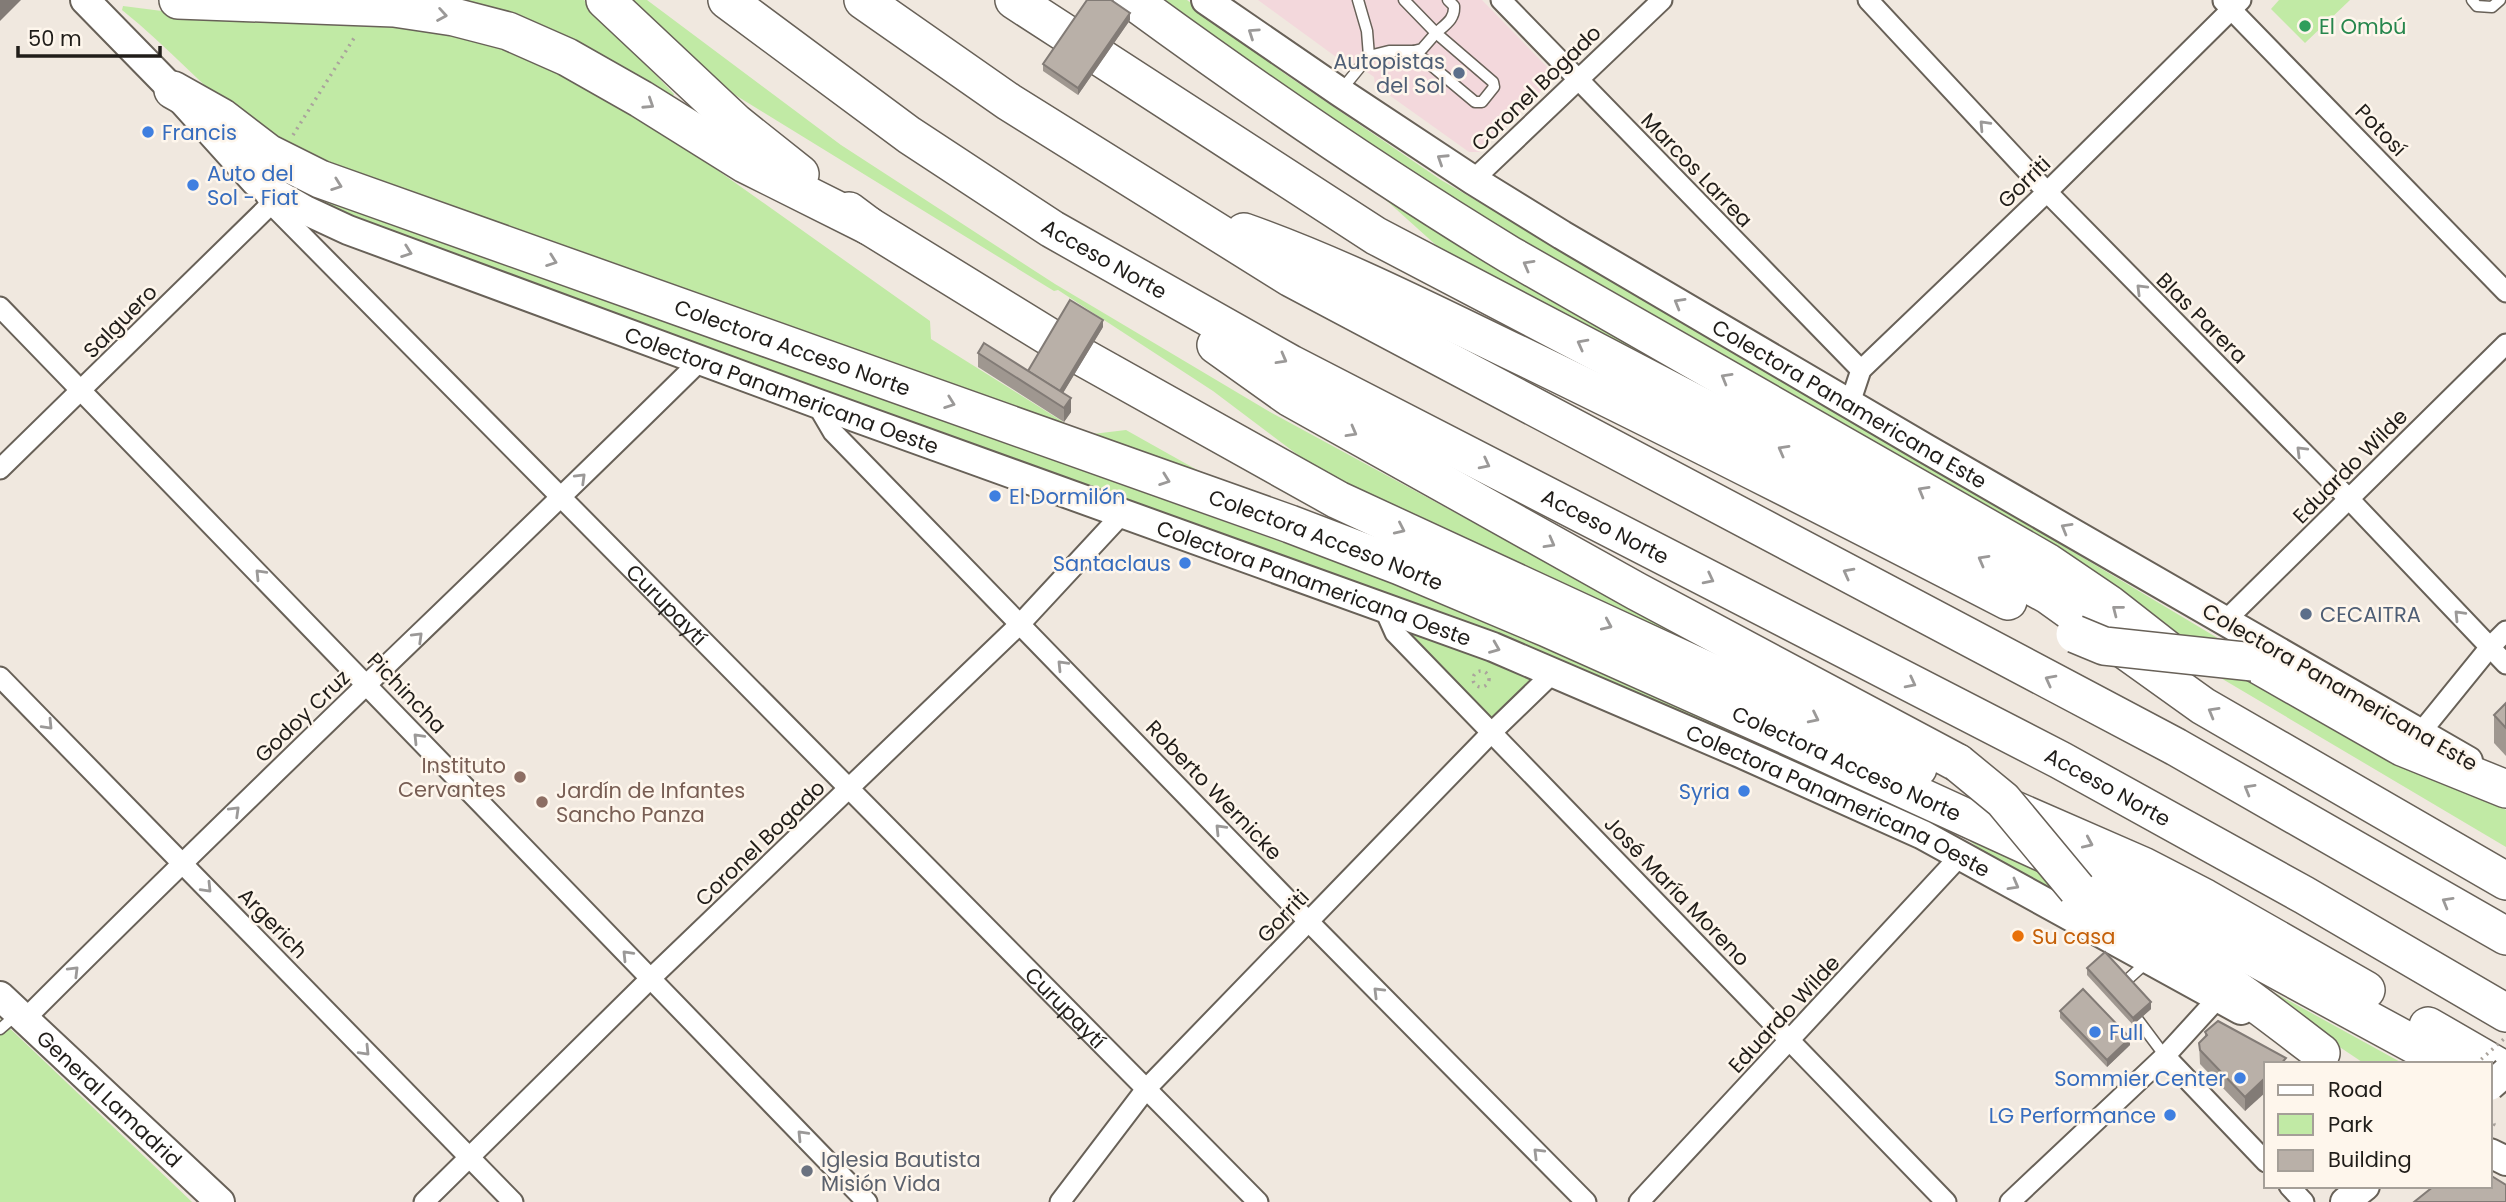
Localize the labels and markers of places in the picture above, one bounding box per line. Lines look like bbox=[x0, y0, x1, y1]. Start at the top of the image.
place label: El Ombú bbox=[2319, 12, 2406, 41]
marker: El Ombú bbox=[2297, 18, 2313, 34]
place label: Autopistas del Sol bbox=[1333, 47, 1445, 100]
marker: Autopistas del Sol bbox=[1451, 65, 1467, 81]
place label: Francis bbox=[162, 118, 237, 147]
marker: Francis bbox=[140, 124, 156, 140]
place label: Auto del Sol - Fiat bbox=[207, 159, 298, 212]
marker: Auto del Sol - Fiat bbox=[185, 177, 201, 193]
place label: El Dormilón bbox=[1009, 482, 1126, 511]
marker: El Dormilón bbox=[987, 488, 1003, 504]
place label: Santaclaus bbox=[1053, 549, 1171, 578]
marker: Santaclaus bbox=[1177, 555, 1193, 571]
place label: CECAITRA bbox=[2320, 600, 2421, 629]
marker: CECAITRA bbox=[2298, 606, 2314, 622]
place label: Instituto Cervantes bbox=[398, 751, 506, 804]
marker: Instituto Cervantes bbox=[512, 769, 528, 785]
place label: Jardín de Infantes Sancho Panza bbox=[556, 776, 745, 829]
place label: Syria bbox=[1679, 777, 1730, 806]
marker: Syria bbox=[1736, 783, 1752, 799]
marker: Jardín de Infantes Sancho Panza bbox=[534, 794, 550, 810]
place label: Su casa bbox=[2032, 922, 2115, 951]
marker: Su casa bbox=[2010, 928, 2026, 944]
place label: Full bbox=[2109, 1018, 2143, 1047]
marker: Full bbox=[2087, 1024, 2103, 1040]
place label: Sommier Center bbox=[2054, 1064, 2226, 1093]
marker: Sommier Center bbox=[2232, 1070, 2248, 1086]
place label: LG Performance bbox=[1989, 1101, 2156, 1130]
marker: LG Performance bbox=[2162, 1107, 2178, 1123]
place label: Iglesia Bautista Misión Vida bbox=[821, 1145, 981, 1198]
marker: Iglesia Bautista Misión Vida bbox=[799, 1163, 815, 1179]

